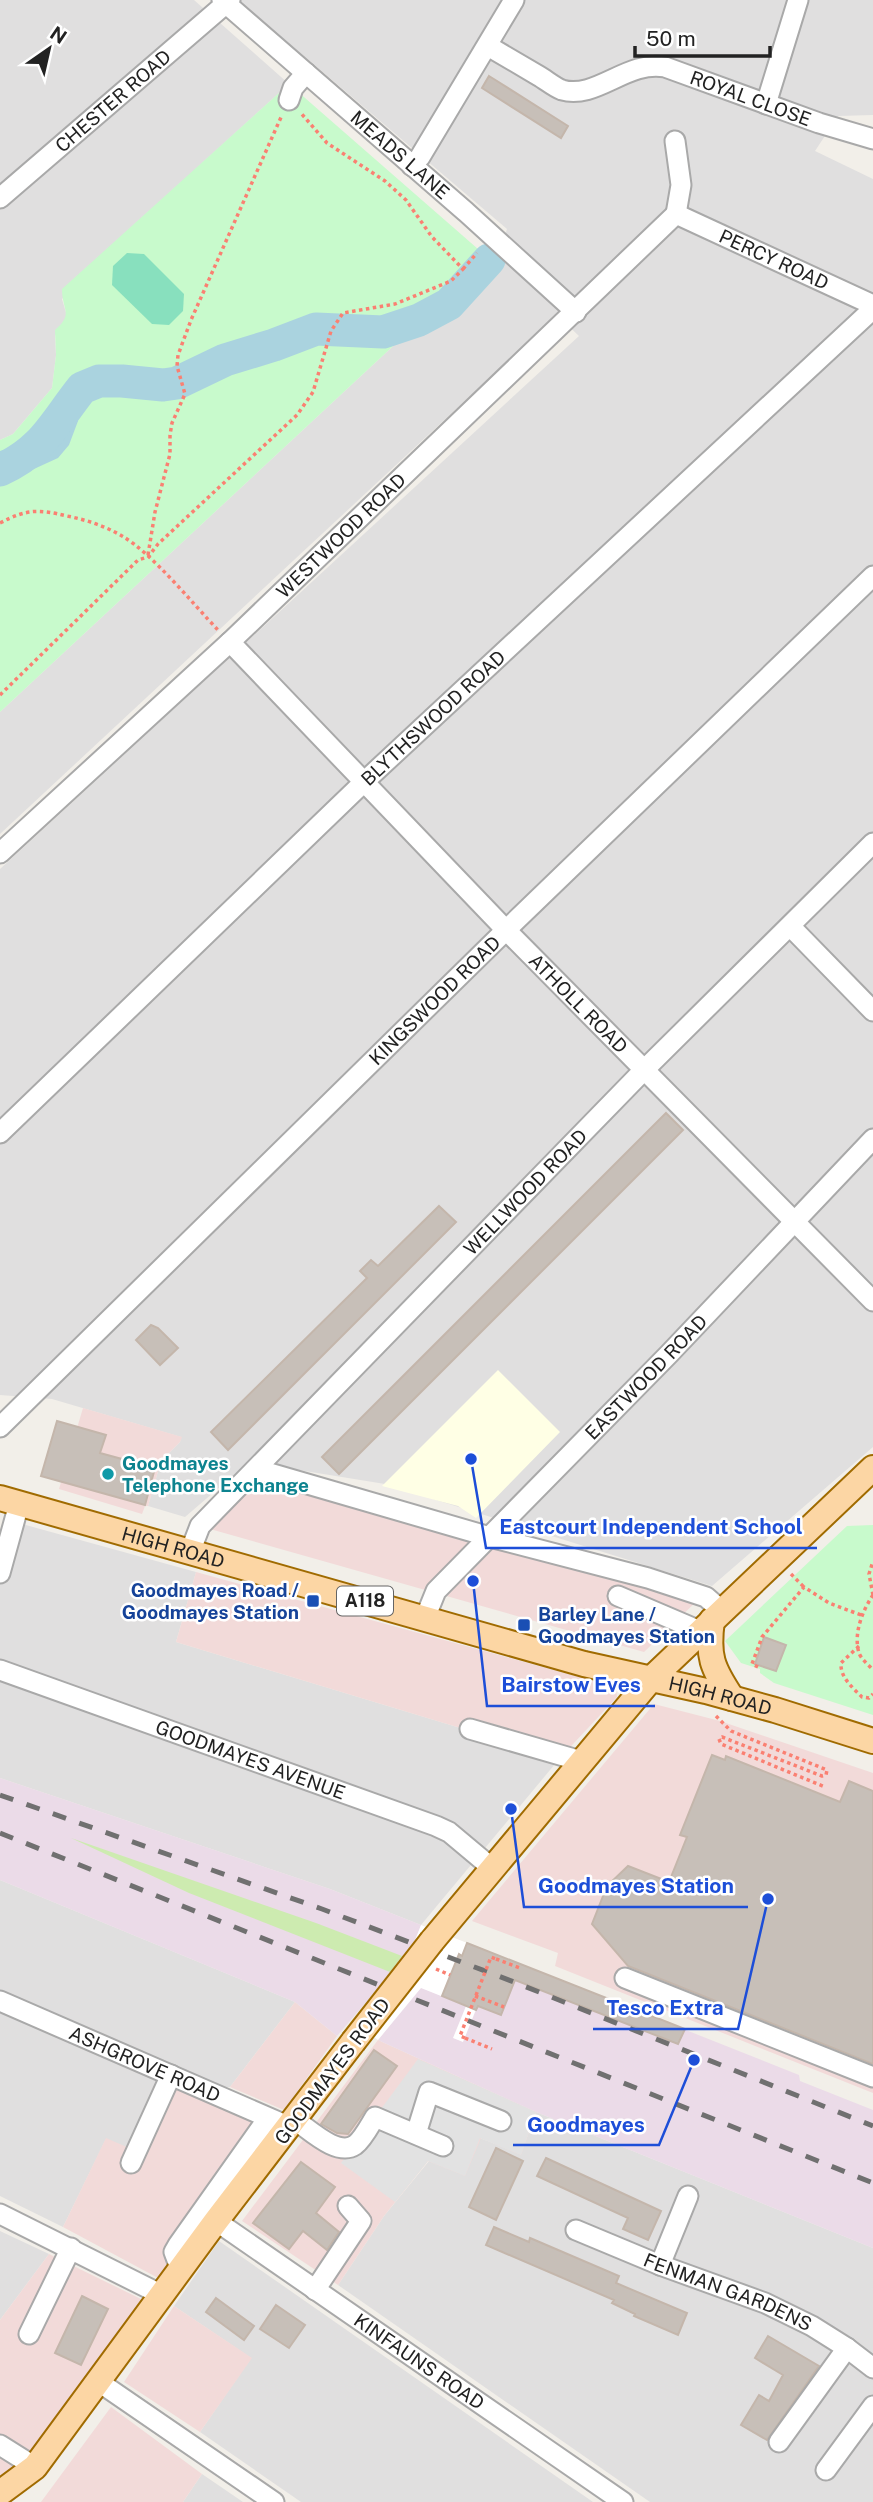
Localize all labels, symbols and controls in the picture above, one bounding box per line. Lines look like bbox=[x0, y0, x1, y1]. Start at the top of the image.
north arrow bbox=[14, 14, 84, 84]
scale bar bbox=[635, 14, 770, 58]
text: N bbox=[46, 22, 71, 48]
text: 50 m bbox=[646, 26, 696, 51]
street label: CHESTER ROAD bbox=[51, 45, 175, 157]
street label: ROYAL CLOSE bbox=[687, 66, 814, 130]
street label: MEADS LANE bbox=[346, 106, 454, 204]
street label: PERCY ROAD bbox=[716, 225, 832, 294]
street label: WESTWOOD ROAD bbox=[272, 468, 410, 602]
street label: BLYTHSWOOD ROAD bbox=[356, 645, 510, 790]
street label: KINGSWOOD ROAD bbox=[364, 931, 505, 1069]
street label: ATHOLL ROAD bbox=[525, 949, 632, 1058]
street label: WELLWOOD ROAD bbox=[459, 1125, 591, 1259]
street label: EASTWOOD ROAD bbox=[580, 1310, 712, 1444]
place label: Goodmayes Telephone Exchange bbox=[122, 1452, 309, 1496]
marker: Goodmayes Telephone Exchange bbox=[100, 1466, 116, 1482]
callout: Eastcourt Independent School bbox=[486, 1506, 817, 1548]
text: Eastcourt Independent School bbox=[499, 1514, 803, 1539]
street label: HIGH ROAD bbox=[119, 1522, 227, 1572]
place label: Goodmayes Road / Goodmayes Station bbox=[122, 1579, 299, 1623]
road number: A118 bbox=[337, 1586, 393, 1616]
marker: Goodmayes Road / Goodmayes Station bbox=[305, 1593, 321, 1609]
place label: Barley Lane / Goodmayes Station bbox=[538, 1603, 715, 1647]
marker: Barley Lane / Goodmayes Station bbox=[516, 1617, 532, 1633]
callout: Bairstow Eves bbox=[487, 1664, 655, 1706]
text: Bairstow Eves bbox=[501, 1672, 641, 1697]
street label: HIGH ROAD bbox=[667, 1672, 774, 1720]
street label: GOODMAYES AVENUE bbox=[153, 1716, 348, 1804]
callout: Goodmayes Station bbox=[524, 1865, 748, 1907]
text: Goodmayes Station bbox=[538, 1873, 734, 1898]
callout: Tesco Extra bbox=[593, 1987, 738, 2029]
street label: GOODMAYES ROAD bbox=[270, 1994, 394, 2148]
text: Tesco Extra bbox=[606, 1995, 724, 2020]
street label: ASHGROVE ROAD bbox=[66, 2021, 224, 2106]
callout: Goodmayes bbox=[513, 2103, 659, 2145]
text: Goodmayes bbox=[527, 2112, 645, 2137]
street label: FENMAN GARDENS bbox=[640, 2248, 816, 2335]
street label: KINFAUNS ROAD bbox=[350, 2309, 489, 2414]

